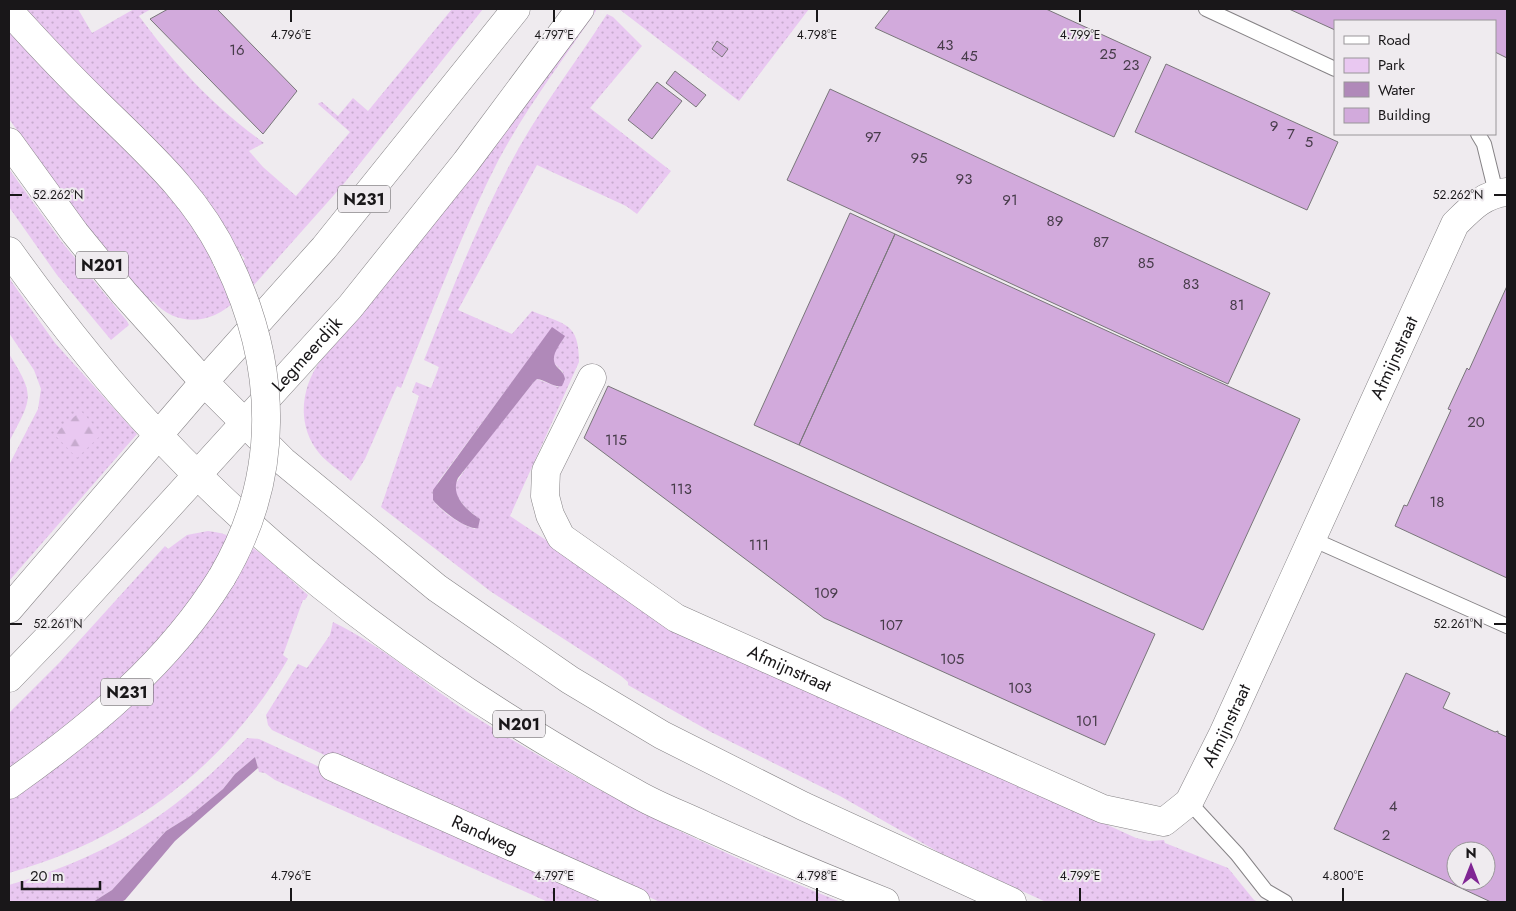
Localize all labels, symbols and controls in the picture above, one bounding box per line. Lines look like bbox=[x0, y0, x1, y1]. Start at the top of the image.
legend bbox=[1334, 20, 1496, 135]
text: 4.796°E bbox=[271, 26, 311, 44]
text: 4.797°E bbox=[534, 26, 574, 44]
text: 4.798°E bbox=[797, 26, 837, 44]
text: 4.799°E bbox=[1060, 26, 1100, 44]
text: Road bbox=[1378, 29, 1410, 51]
house number: 43 bbox=[937, 34, 953, 56]
house number: 16 bbox=[229, 39, 245, 61]
house number: 25 bbox=[1100, 43, 1117, 65]
house number: 45 bbox=[960, 45, 978, 67]
house number: 23 bbox=[1123, 54, 1139, 76]
text: Park bbox=[1378, 54, 1405, 76]
text: Water bbox=[1378, 79, 1416, 101]
text: Building bbox=[1378, 104, 1430, 126]
house number: 9 bbox=[1270, 115, 1278, 137]
house number: 7 bbox=[1287, 123, 1295, 145]
house number: 97 bbox=[865, 126, 881, 148]
house number: 5 bbox=[1305, 131, 1313, 153]
house number: 95 bbox=[910, 147, 928, 169]
house number: 93 bbox=[956, 168, 972, 190]
road number: N231 bbox=[338, 185, 390, 212]
text: 52.262°N bbox=[33, 186, 83, 204]
text: 52.262°N bbox=[1433, 186, 1483, 204]
house number: 91 bbox=[1002, 189, 1018, 211]
house number: 89 bbox=[1047, 210, 1063, 232]
house number: 87 bbox=[1093, 231, 1109, 253]
road number: N201 bbox=[76, 252, 128, 278]
house number: 85 bbox=[1138, 252, 1154, 274]
house number: 83 bbox=[1183, 273, 1199, 295]
house number: 81 bbox=[1230, 294, 1244, 316]
street label: Legmeerdijk bbox=[266, 311, 348, 398]
street label: Afmijnstraat bbox=[1364, 311, 1425, 404]
house number: 20 bbox=[1467, 411, 1485, 433]
house number: 115 bbox=[605, 429, 627, 451]
house number: 113 bbox=[670, 478, 692, 500]
house number: 18 bbox=[1430, 491, 1444, 513]
house number: 111 bbox=[749, 534, 769, 556]
house number: 109 bbox=[814, 582, 838, 604]
house number: 107 bbox=[879, 614, 903, 636]
text: 52.261°N bbox=[34, 615, 82, 633]
text: 52.261°N bbox=[1434, 615, 1482, 633]
street label: Afmijnstraat bbox=[743, 639, 836, 699]
house number: 105 bbox=[940, 648, 964, 670]
house number: 103 bbox=[1008, 677, 1032, 699]
road number: N231 bbox=[101, 679, 153, 706]
street label: Afmijnstraat bbox=[1196, 679, 1257, 772]
house number: 101 bbox=[1076, 710, 1098, 732]
road number: N201 bbox=[493, 711, 545, 738]
house number: 4 bbox=[1389, 795, 1398, 817]
street label: Randweg bbox=[447, 808, 522, 861]
house number: 2 bbox=[1382, 824, 1390, 846]
north arrow bbox=[1446, 841, 1496, 891]
text: N bbox=[1465, 843, 1477, 863]
scale bar bbox=[22, 858, 100, 890]
text: 20 m bbox=[30, 865, 64, 887]
text: 4.796°E bbox=[271, 867, 311, 885]
text: 4.797°E bbox=[534, 867, 574, 885]
text: 4.798°E bbox=[797, 867, 837, 885]
text: 4.799°E bbox=[1060, 867, 1100, 885]
text: 4.800°E bbox=[1322, 867, 1364, 885]

